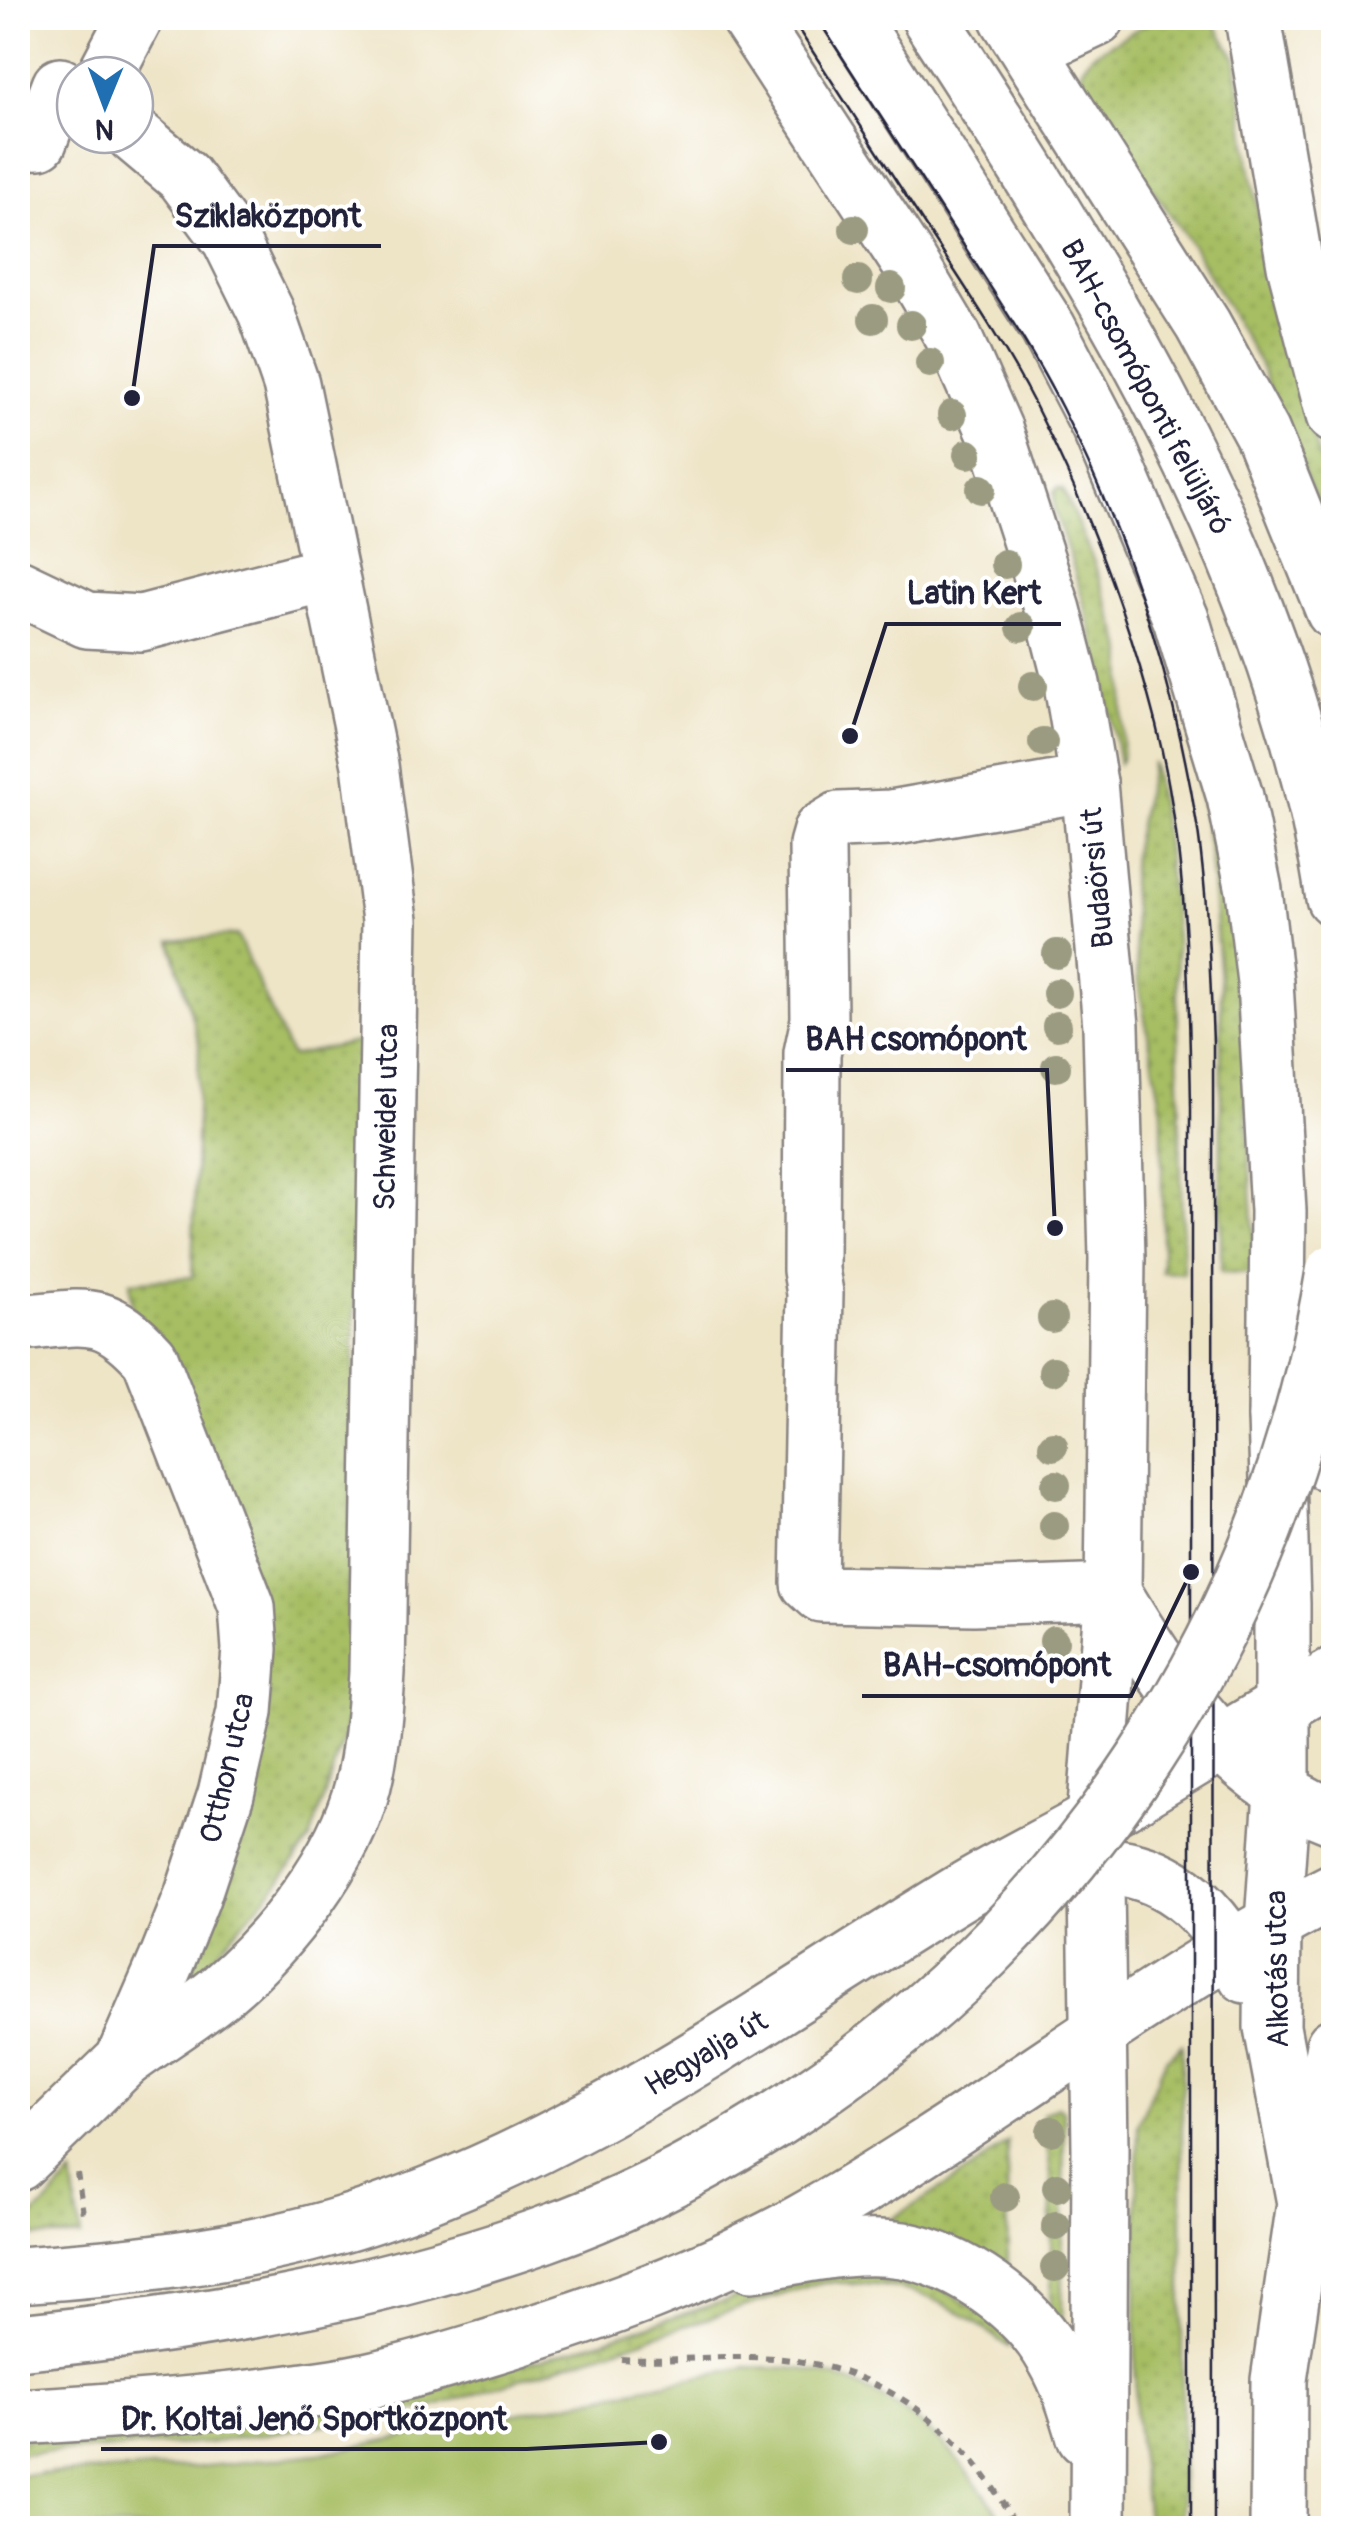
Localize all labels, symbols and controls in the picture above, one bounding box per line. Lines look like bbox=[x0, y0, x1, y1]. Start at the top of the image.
north arrow bbox=[55, 55, 155, 155]
text: N bbox=[95, 111, 114, 146]
callout: Sziklaközpont bbox=[154, 184, 381, 246]
text: Sziklaközpont bbox=[174, 197, 363, 237]
street label: BAH-csomóponti felüljáró bbox=[1052, 233, 1239, 541]
callout: Latin Kert bbox=[886, 562, 1061, 624]
text: Latin Kert bbox=[907, 574, 1042, 614]
street label: Budaörsi út bbox=[1073, 805, 1122, 950]
callout: BAH csomópont bbox=[786, 1008, 1047, 1070]
text: BAH csomópont bbox=[805, 1020, 1028, 1060]
street label: Schweidel utca bbox=[366, 1023, 407, 1211]
callout: BAH-csomópont bbox=[862, 1634, 1131, 1696]
text: BAH-csomópont bbox=[883, 1646, 1112, 1686]
street label: Otthon utca bbox=[192, 1689, 263, 1847]
street label: Alkotás utca bbox=[1258, 1890, 1297, 2048]
street label: Hegyalja út bbox=[638, 2002, 775, 2104]
callout: Dr. Koltai Jenő Sportközpont bbox=[101, 2387, 527, 2449]
text: Dr. Koltai Jenő Sportközpont bbox=[121, 2400, 508, 2440]

